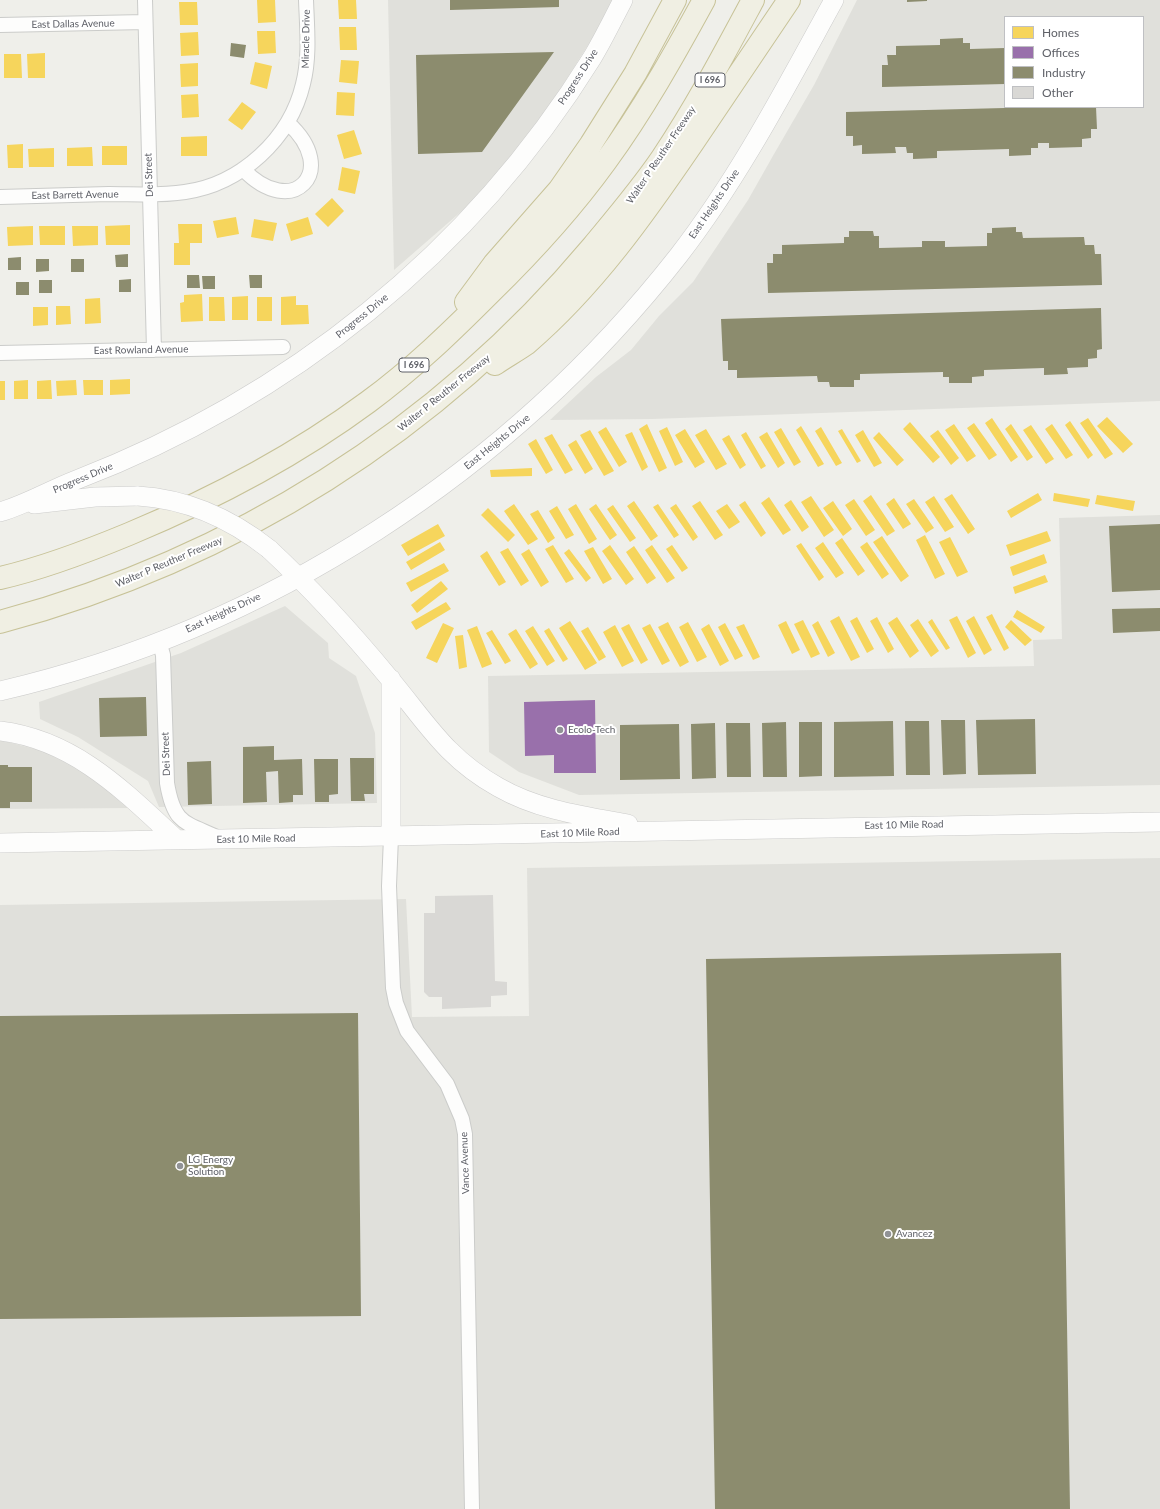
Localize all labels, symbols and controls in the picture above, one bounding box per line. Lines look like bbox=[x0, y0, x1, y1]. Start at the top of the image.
street label: Miracle Drive bbox=[299, 9, 313, 69]
legend bbox=[1004, 16, 1144, 108]
street label: East Dallas Avenue bbox=[31, 17, 115, 31]
text: Homes bbox=[1042, 25, 1079, 40]
text: Offices bbox=[1042, 45, 1079, 60]
street label: Progress Drive bbox=[556, 47, 600, 107]
text: Industry bbox=[1042, 65, 1085, 80]
road number: I 696 bbox=[695, 73, 725, 87]
text: Other bbox=[1042, 85, 1073, 100]
street label: Walter P Reuther Freeway bbox=[624, 104, 698, 206]
street label: Dei Street bbox=[142, 153, 156, 197]
street label: East Heights Drive bbox=[686, 167, 742, 241]
street label: East Barrett Avenue bbox=[31, 188, 119, 202]
street label: Progress Drive bbox=[333, 291, 391, 341]
street label: East Rowland Avenue bbox=[94, 343, 188, 357]
street label: Walter P Reuther Freeway bbox=[395, 352, 493, 434]
road number: I 696 bbox=[399, 358, 429, 372]
street label: East Heights Drive bbox=[462, 412, 532, 472]
street label: Progress Drive bbox=[51, 460, 115, 496]
street label: Walter P Reuther Freeway bbox=[114, 534, 224, 590]
street label: East Heights Drive bbox=[184, 590, 262, 636]
place label: Ecolo-Tech bbox=[568, 724, 615, 736]
marker: Ecolo-Tech bbox=[555, 725, 565, 735]
street label: Dei Street bbox=[159, 732, 173, 776]
street label: East 10 Mile Road bbox=[864, 818, 944, 832]
street label: East 10 Mile Road bbox=[540, 826, 620, 840]
street label: East 10 Mile Road bbox=[216, 832, 296, 846]
street label: Vance Avenue bbox=[458, 1132, 472, 1194]
place label: LG Energy Solution bbox=[188, 1154, 233, 1178]
marker: LG Energy Solution bbox=[175, 1161, 185, 1171]
place label: Avancez bbox=[896, 1228, 932, 1240]
marker: Avancez bbox=[883, 1229, 893, 1239]

